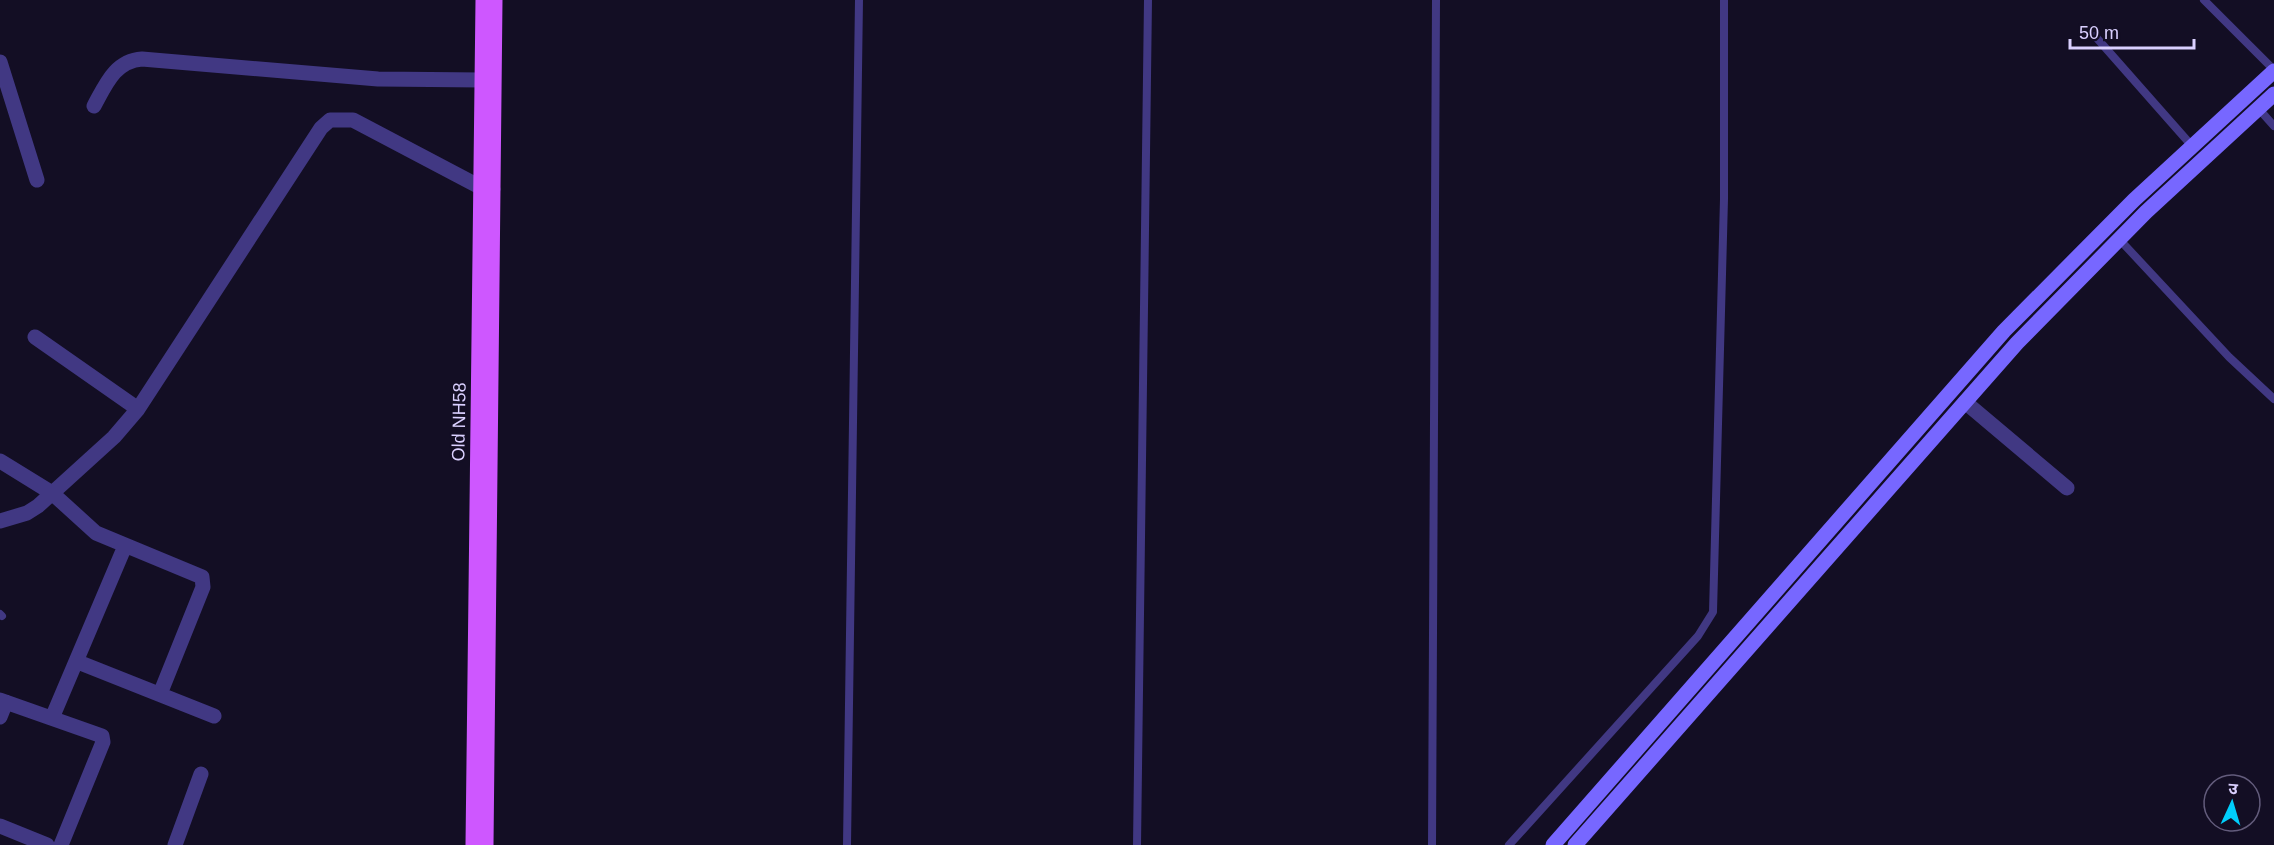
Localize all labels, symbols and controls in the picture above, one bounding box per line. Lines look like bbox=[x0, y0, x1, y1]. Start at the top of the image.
scale bar bbox=[2070, 12, 2194, 50]
text: 50 m bbox=[2079, 23, 2119, 43]
street label: Old NH58 bbox=[448, 382, 470, 462]
north arrow bbox=[2202, 773, 2262, 833]
text: उ bbox=[2228, 780, 2239, 797]

